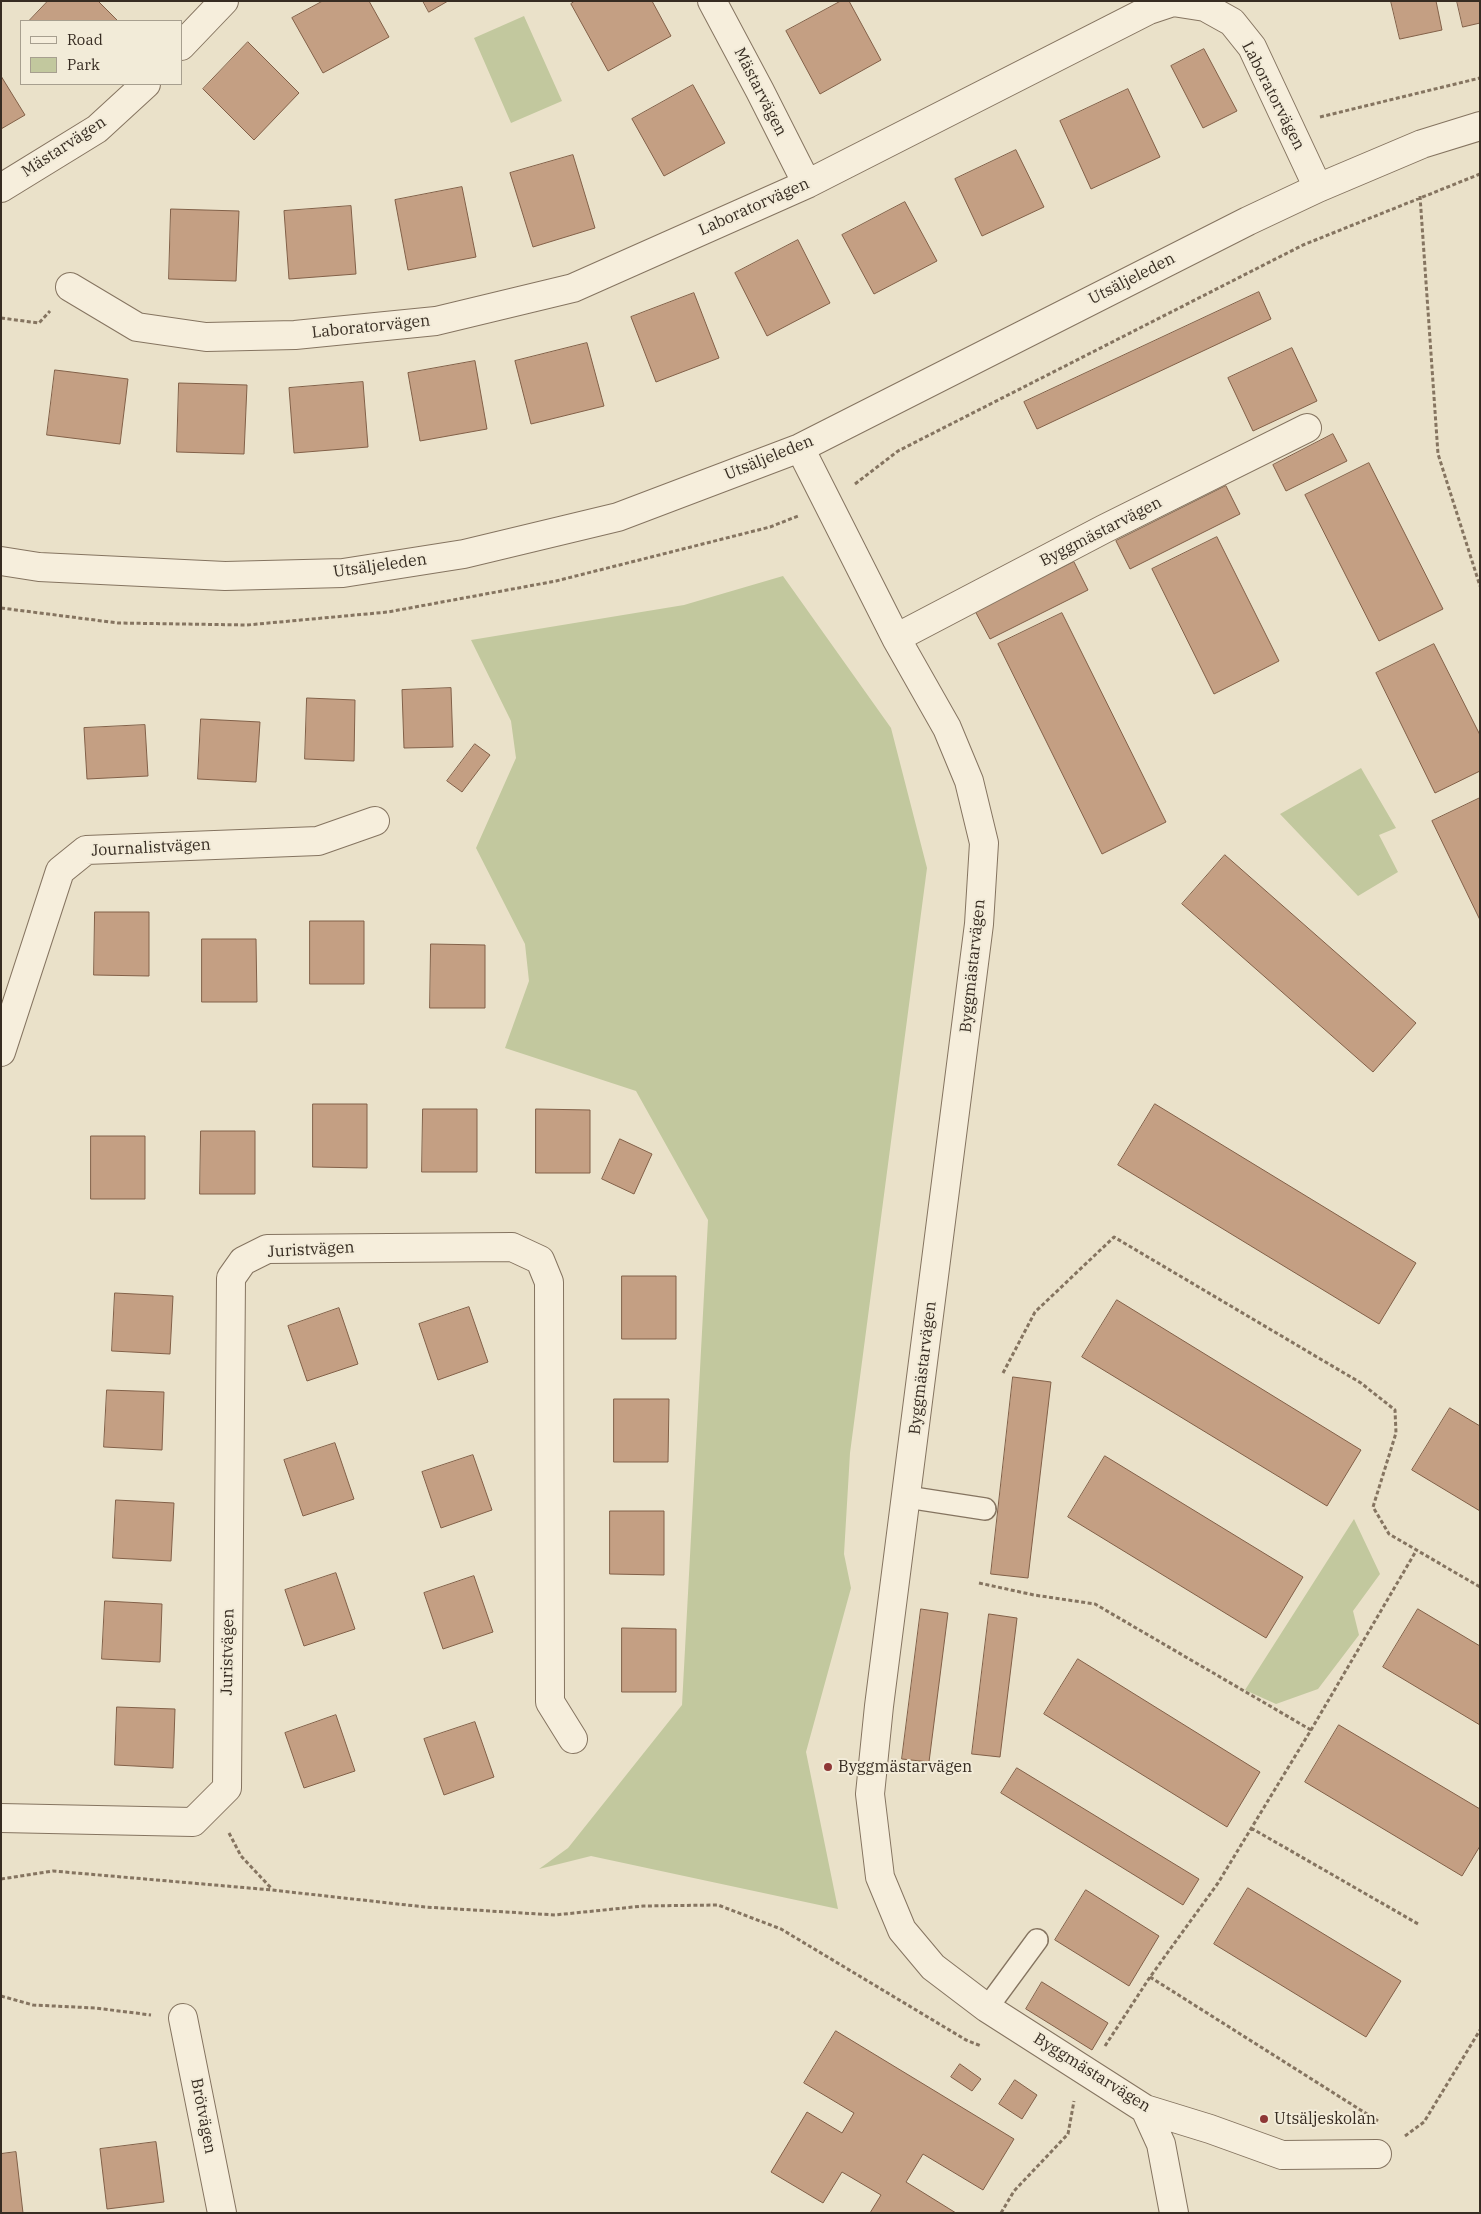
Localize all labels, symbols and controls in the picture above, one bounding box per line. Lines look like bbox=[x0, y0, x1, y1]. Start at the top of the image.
legend bbox=[20, 20, 182, 85]
text: Road bbox=[67, 30, 103, 49]
street label: Laboratorvägen bbox=[1237, 39, 1309, 153]
street label: Mästarvägen bbox=[729, 45, 791, 139]
text: Park bbox=[67, 55, 100, 74]
street label: Mästarvägen bbox=[18, 113, 110, 181]
street label: Laboratorvägen bbox=[696, 174, 812, 240]
street label: Utsäljeleden bbox=[1086, 249, 1178, 309]
street label: Laboratorvägen bbox=[311, 311, 431, 343]
street label: Utsäljeleden bbox=[722, 431, 816, 485]
street label: Byggmästarvägen bbox=[1037, 493, 1165, 571]
street label: Utsäljeleden bbox=[332, 550, 428, 582]
street label: Journalistvägen bbox=[91, 835, 211, 861]
street label: Byggmästarvägen bbox=[956, 898, 990, 1034]
street label: Juristvägen bbox=[267, 1238, 355, 1262]
street label: Byggmästarvägen bbox=[905, 1300, 941, 1436]
street label: Juristvägen bbox=[218, 1608, 238, 1696]
place label: Byggmästarvägen bbox=[838, 1757, 972, 1777]
marker: Byggmästarvägen bbox=[822, 1761, 834, 1773]
street label: Byggmästarvägen bbox=[1030, 2029, 1154, 2117]
street label: Brötvägen bbox=[186, 2076, 220, 2156]
place label: Utsäljeskolan bbox=[1274, 2109, 1376, 2129]
marker: Utsäljeskolan bbox=[1258, 2113, 1270, 2125]

